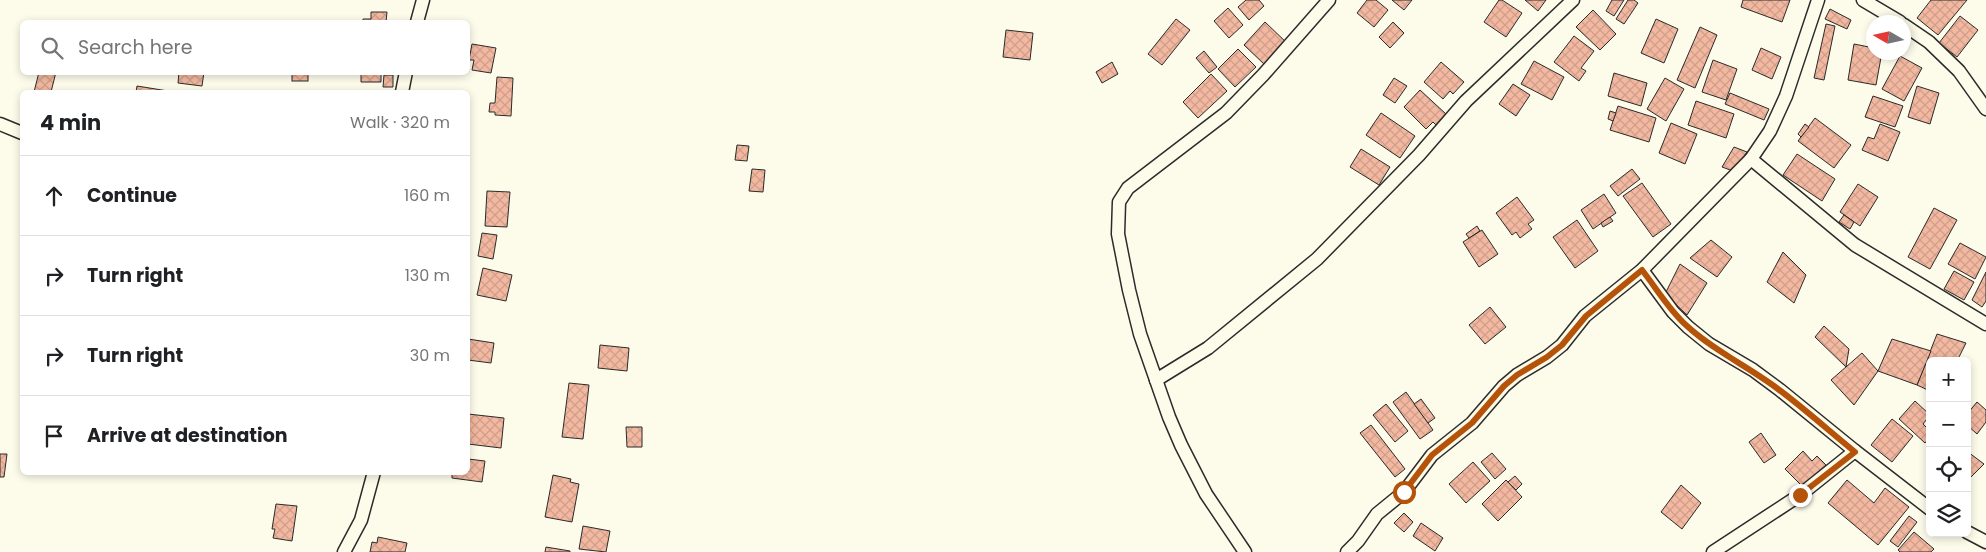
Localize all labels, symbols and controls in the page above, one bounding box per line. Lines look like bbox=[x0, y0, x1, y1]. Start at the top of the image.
north arrow bbox=[1866, 15, 1911, 60]
search box bbox=[20, 20, 470, 75]
icon: search bbox=[38, 34, 66, 62]
text: Search here bbox=[78, 34, 192, 61]
text: 4 min bbox=[40, 108, 101, 137]
text: Walk · 320 m bbox=[350, 111, 450, 134]
icon: ahead bbox=[40, 182, 68, 210]
text: Continue bbox=[87, 182, 177, 209]
text: 160 m bbox=[404, 184, 450, 207]
icon: right bbox=[40, 262, 68, 290]
text: Turn right bbox=[87, 262, 183, 289]
text: 130 m bbox=[405, 264, 450, 287]
icon: right bbox=[40, 342, 68, 370]
text: Turn right bbox=[87, 342, 183, 369]
text: 30 m bbox=[410, 344, 450, 367]
map controls bbox=[1926, 357, 1971, 537]
button: + bbox=[1926, 357, 1971, 402]
button: − bbox=[1926, 402, 1971, 447]
icon: arrive bbox=[40, 422, 68, 450]
text: Arrive at destination bbox=[87, 422, 288, 449]
button: locate bbox=[1926, 447, 1971, 492]
route start bbox=[1393, 481, 1416, 504]
route end bbox=[1789, 484, 1812, 507]
button: layers bbox=[1926, 492, 1971, 537]

